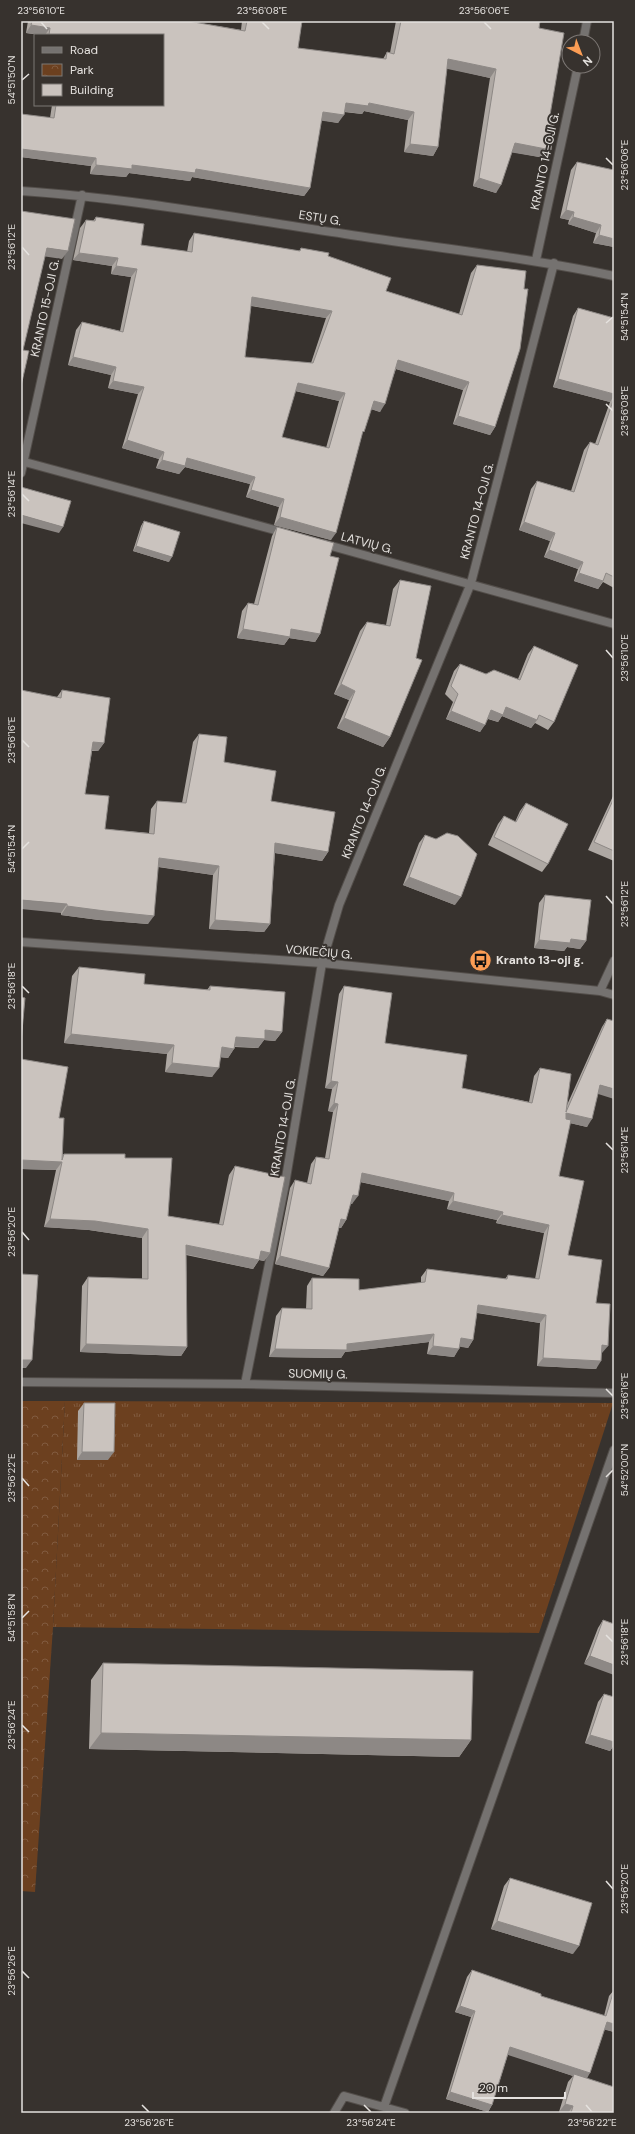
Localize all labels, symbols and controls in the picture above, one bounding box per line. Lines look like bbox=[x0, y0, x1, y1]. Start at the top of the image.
text: 23°56'10"E bbox=[17, 4, 65, 17]
text: 23°56'08"E bbox=[237, 4, 288, 17]
text: 23°56'06"E bbox=[459, 4, 510, 17]
legend bbox=[34, 34, 164, 106]
north arrow bbox=[561, 34, 601, 74]
text: Road bbox=[70, 42, 98, 58]
text: N bbox=[580, 54, 595, 69]
text: 54°51'50"N bbox=[5, 55, 18, 104]
text: Park bbox=[70, 62, 94, 78]
text: Building bbox=[70, 82, 114, 98]
street label: KRANTO 14-OJI G. bbox=[527, 111, 563, 211]
text: 23°56'06"E bbox=[618, 139, 631, 190]
street label: ESTŲ G. bbox=[298, 207, 342, 229]
text: 23°56'12"E bbox=[5, 223, 18, 270]
street label: KRANTO 15-OJI G. bbox=[27, 258, 63, 358]
text: 54°51'54"N bbox=[618, 293, 631, 341]
text: 23°56'08"E bbox=[618, 385, 631, 436]
street label: KRANTO 14-OJI G. bbox=[456, 461, 498, 561]
text: 23°56'14"E bbox=[5, 470, 18, 517]
street label: LATVIŲ G. bbox=[339, 528, 395, 558]
text: 23°56'10"E bbox=[618, 634, 631, 682]
text: 23°56'16"E bbox=[5, 716, 18, 764]
street label: KRANTO 14-OJI G. bbox=[338, 763, 390, 861]
text: 54°51'54"N bbox=[5, 825, 18, 873]
text: 23°56'12"E bbox=[618, 880, 631, 927]
street label: VOKIEČIŲ G. bbox=[285, 941, 353, 963]
bus stop icon: Kranto 13-oji g. bbox=[467, 947, 493, 973]
place label: Kranto 13-oji g. bbox=[496, 952, 584, 968]
text: 23°56'18"E bbox=[5, 962, 18, 1009]
street label: KRANTO 14-OJI G. bbox=[266, 1077, 300, 1177]
text: 23°56'14"E bbox=[618, 1126, 631, 1173]
text: 23°56'20"E bbox=[5, 1207, 18, 1257]
street label: SUOMIŲ G. bbox=[288, 1365, 348, 1383]
text: 23°56'16"E bbox=[618, 1372, 631, 1420]
text: 54°52'00"N bbox=[618, 1444, 631, 1496]
text: 23°56'22"E bbox=[5, 1453, 18, 1503]
text: 54°51'58"N bbox=[5, 1594, 18, 1642]
text: 23°56'18"E bbox=[618, 1618, 631, 1665]
text: 23°56'24"E bbox=[5, 1700, 18, 1750]
text: 23°56'20"E bbox=[618, 1864, 631, 1914]
text: 23°56'26"E bbox=[5, 1946, 18, 1996]
scale bar bbox=[473, 2074, 565, 2100]
text: 20 m bbox=[479, 2080, 508, 2096]
text: 23°56'26"E bbox=[124, 2116, 174, 2129]
text: 23°56'24"E bbox=[346, 2116, 396, 2129]
text: 23°56'22"E bbox=[567, 2116, 617, 2129]

